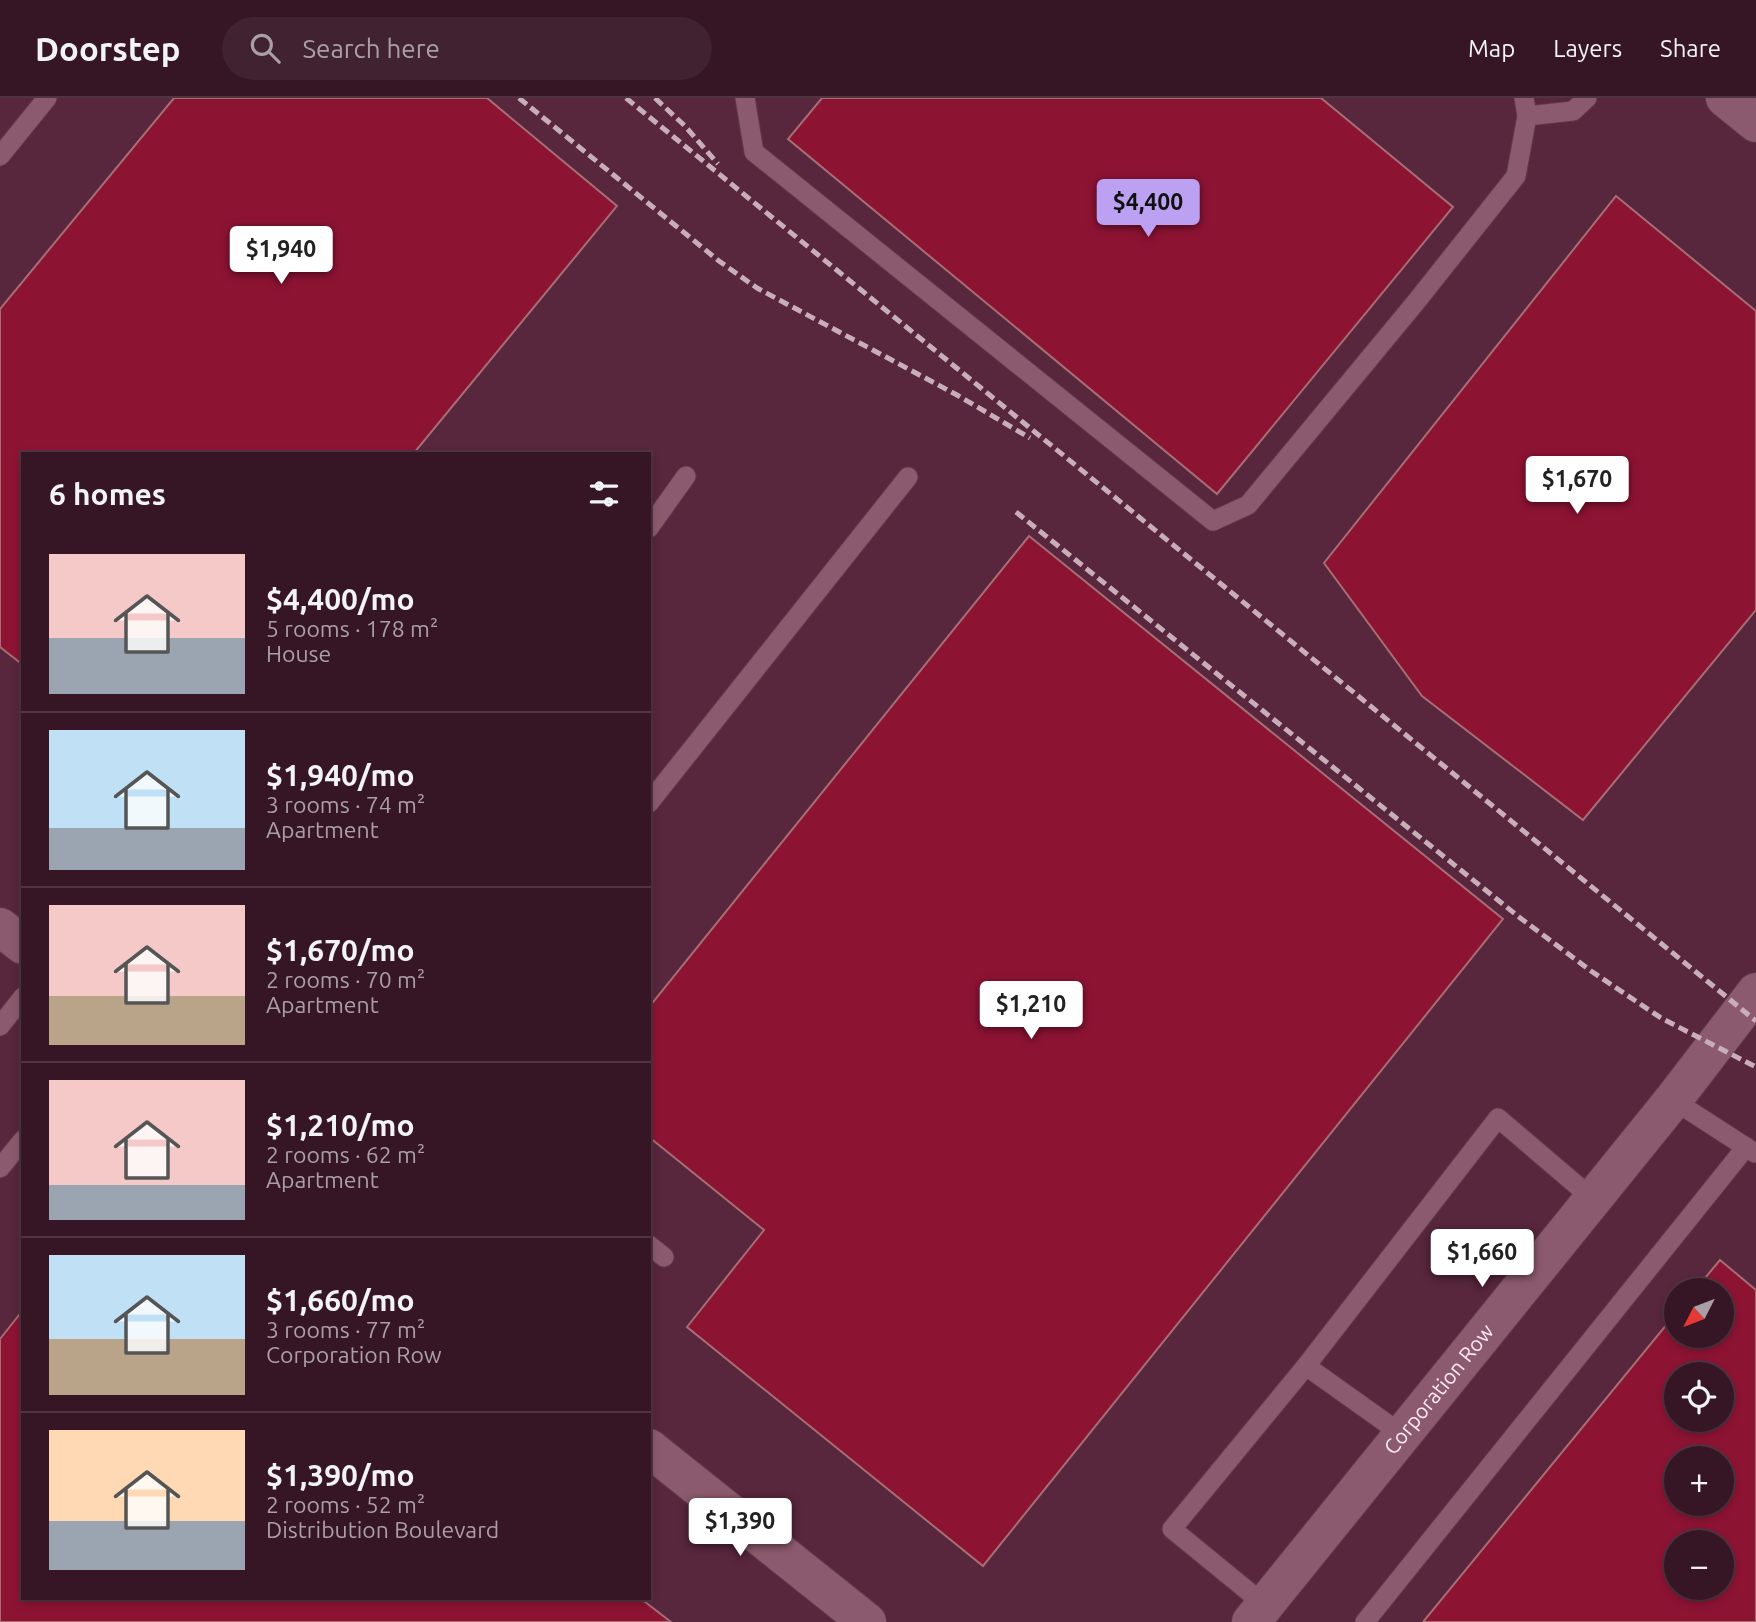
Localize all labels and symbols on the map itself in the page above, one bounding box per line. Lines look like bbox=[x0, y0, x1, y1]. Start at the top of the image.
pin: $4,400 bbox=[1091, 180, 1205, 239]
pin: $1,940 bbox=[224, 226, 338, 286]
pin: $1,670 bbox=[1520, 456, 1634, 516]
pin: $1,210 bbox=[974, 982, 1088, 1041]
pin: $1,660 bbox=[1425, 1230, 1539, 1289]
north arrow bbox=[1664, 1278, 1734, 1348]
street label: Corporation Row bbox=[1378, 1319, 1498, 1459]
pin: $1,390 bbox=[683, 1498, 797, 1558]

